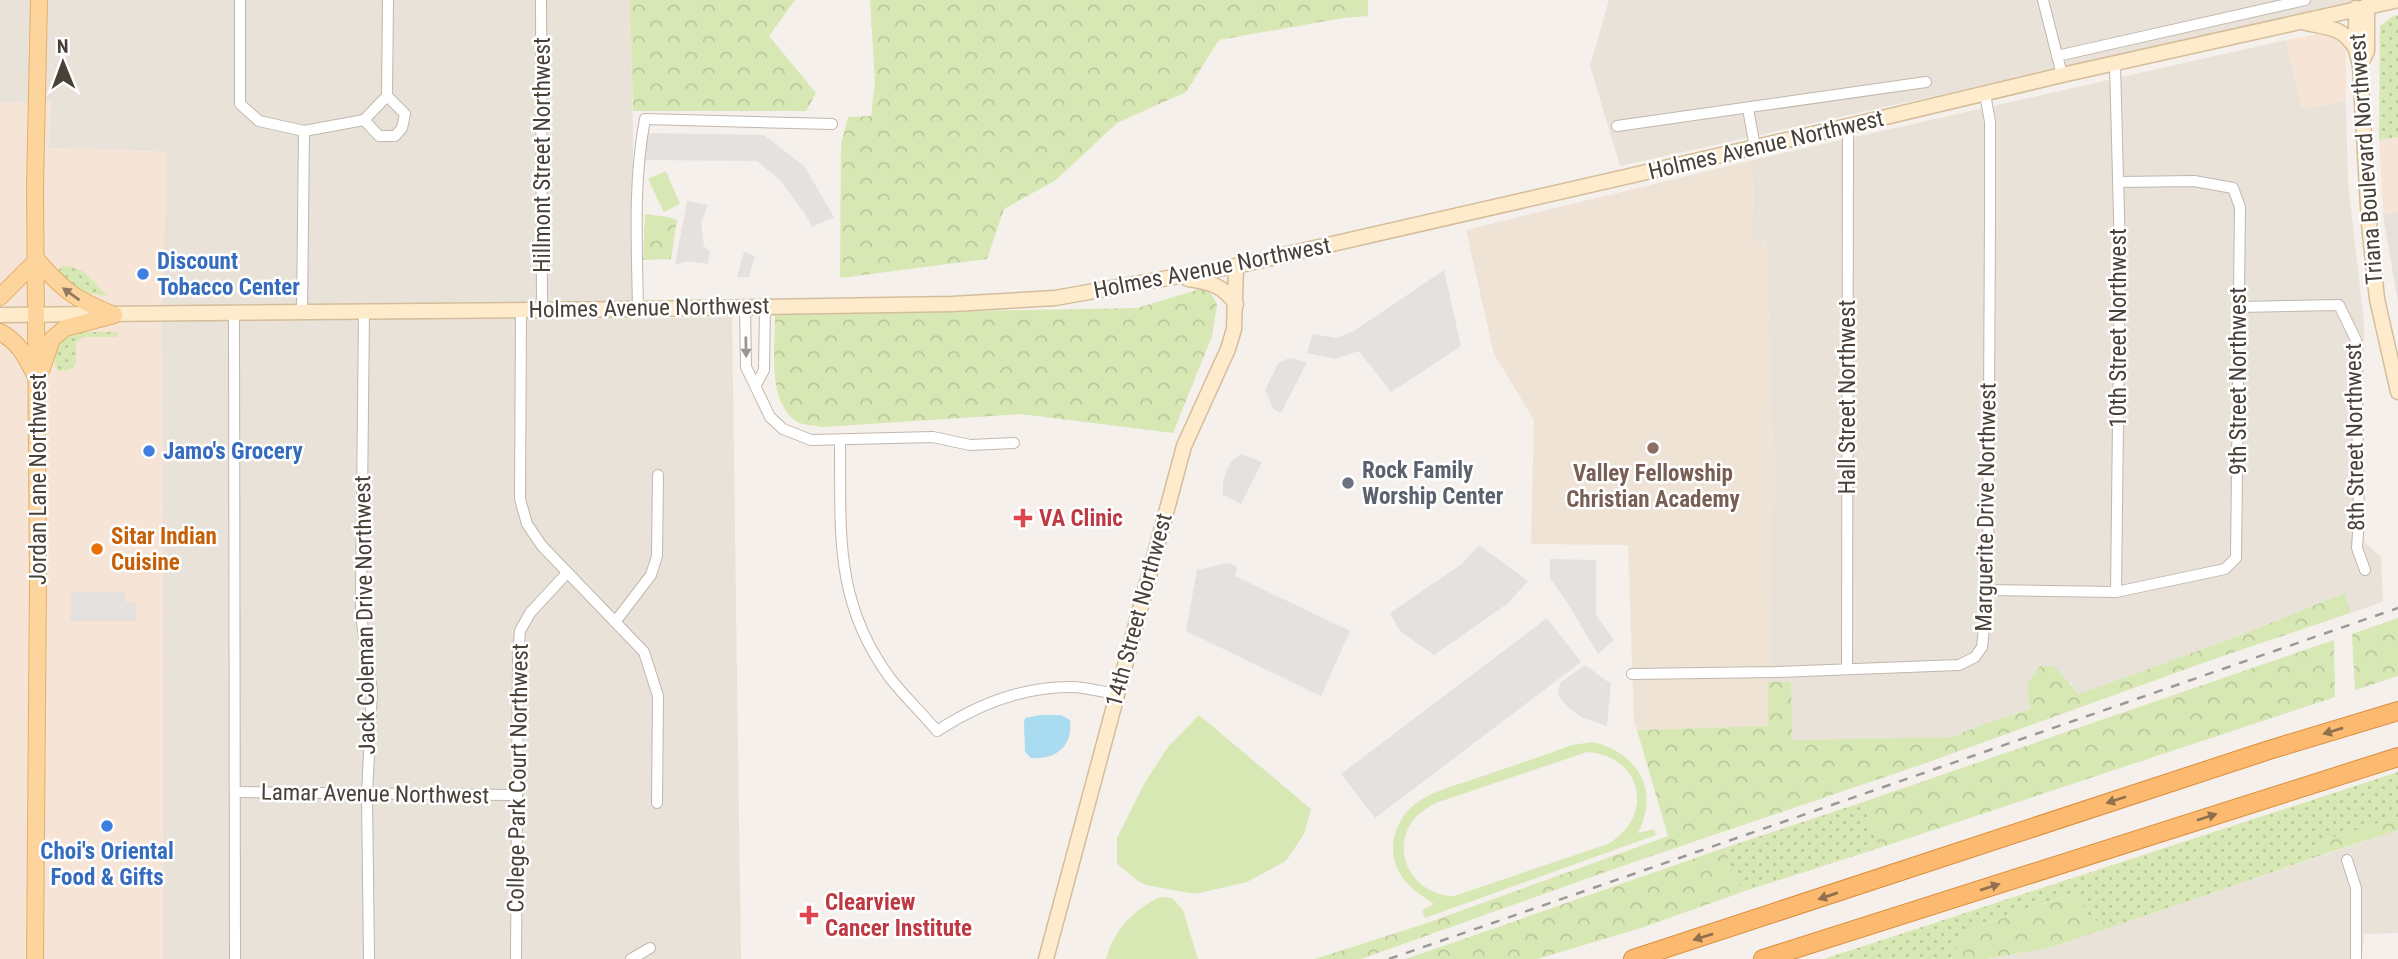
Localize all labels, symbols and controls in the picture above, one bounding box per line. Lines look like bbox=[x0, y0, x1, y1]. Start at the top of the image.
north arrow bbox=[28, 28, 98, 98]
street label: Triana Boulevard Northwest bbox=[2344, 33, 2388, 285]
text: N bbox=[57, 35, 69, 58]
street label: Hillmont Street Northwest bbox=[529, 37, 556, 273]
street label: Holmes Avenue Northwest bbox=[1646, 105, 1886, 185]
street label: 10th Street Northwest bbox=[2105, 228, 2132, 428]
street label: Holmes Avenue Northwest bbox=[1091, 232, 1333, 304]
place label: Discount Tobacco Center bbox=[157, 248, 300, 301]
marker: Discount Tobacco Center bbox=[135, 266, 151, 282]
one-way arrow bbox=[62, 287, 80, 301]
street label: 9th Street Northwest bbox=[2225, 287, 2252, 475]
street label: Holmes Avenue Northwest bbox=[528, 292, 770, 324]
street label: Hall Street Northwest bbox=[1834, 300, 1861, 494]
one-way arrow bbox=[740, 337, 752, 359]
street label: 8th Street Northwest bbox=[2340, 343, 2370, 531]
street label: Jordan Lane Northwest bbox=[25, 373, 52, 585]
street label: Marguerite Drive Northwest bbox=[1970, 382, 2002, 632]
place label: Jamo's Grocery bbox=[163, 438, 304, 465]
marker: Valley Fellowship Christian Academy bbox=[1645, 440, 1661, 456]
marker: Jamo's Grocery bbox=[141, 443, 157, 459]
place label: Rock Family Worship Center bbox=[1362, 457, 1504, 510]
place label: Valley Fellowship Christian Academy bbox=[1566, 460, 1740, 513]
street label: Jack Coleman Drive Northwest bbox=[349, 475, 381, 755]
marker: Rock Family Worship Center bbox=[1340, 475, 1356, 491]
place label: VA Clinic bbox=[1039, 505, 1123, 532]
marker: VA Clinic bbox=[1013, 508, 1033, 528]
street label: 14th Street Northwest bbox=[1100, 510, 1178, 710]
place label: Sitar Indian Cuisine bbox=[111, 523, 217, 576]
marker: Sitar Indian Cuisine bbox=[89, 541, 105, 557]
street label: College Park Court Northwest bbox=[502, 643, 534, 913]
one-way arrow bbox=[2322, 727, 2343, 737]
street label: Lamar Avenue Northwest bbox=[261, 779, 489, 809]
one-way arrow bbox=[2105, 795, 2126, 806]
one-way arrow bbox=[2196, 812, 2217, 822]
marker: Choi's Oriental Food & Gifts bbox=[99, 818, 115, 834]
place label: Choi's Oriental Food & Gifts bbox=[40, 838, 174, 891]
one-way arrow bbox=[1980, 881, 2001, 892]
place label: Clearview Cancer Institute bbox=[825, 889, 972, 942]
one-way arrow bbox=[1817, 891, 1838, 902]
marker: Clearview Cancer Institute bbox=[799, 905, 819, 925]
one-way arrow bbox=[1692, 933, 1713, 943]

